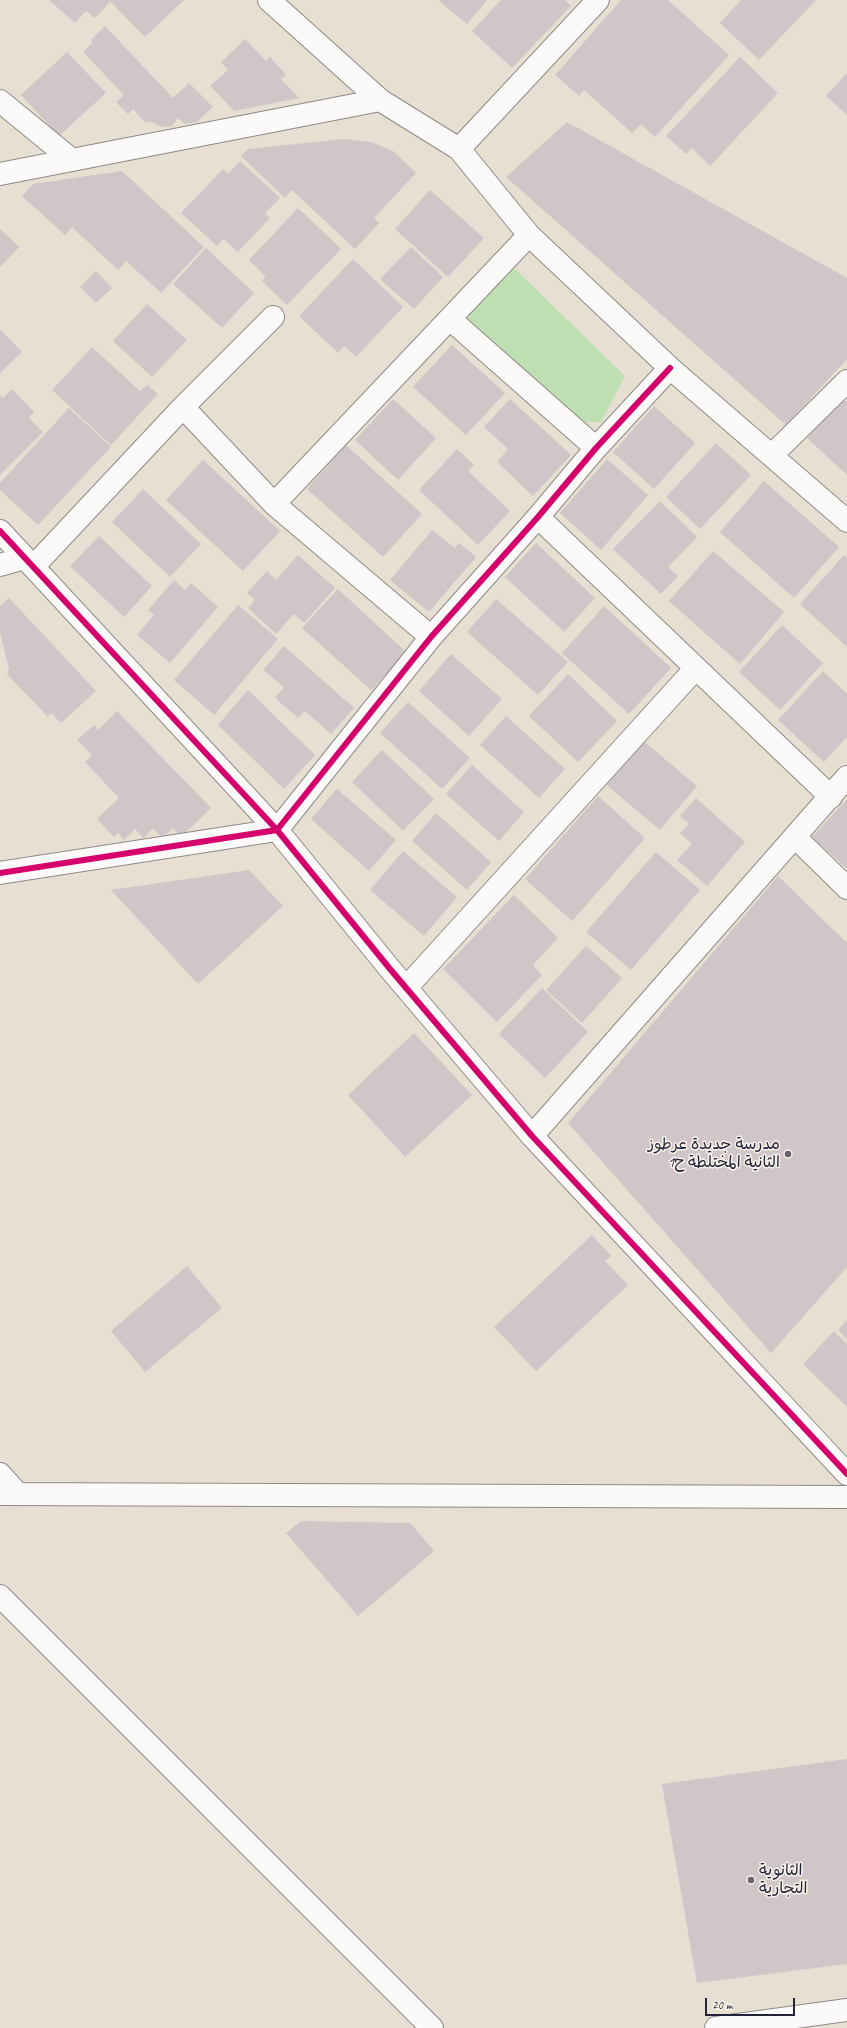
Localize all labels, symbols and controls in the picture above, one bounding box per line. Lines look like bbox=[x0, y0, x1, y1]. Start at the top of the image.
place label: مدرسة جديدة عرطوز الثانية المختلطة ح1 bbox=[648, 1135, 780, 1173]
marker: مدرسة جديدة عرطوز الثانية المختلطة ح1 bbox=[783, 1149, 793, 1159]
place label: الثانوية التجارية bbox=[759, 1861, 807, 1899]
marker: الثانوية التجارية bbox=[746, 1875, 756, 1885]
scale bar bbox=[707, 1990, 797, 2016]
text: 20 m bbox=[712, 1997, 732, 2013]

